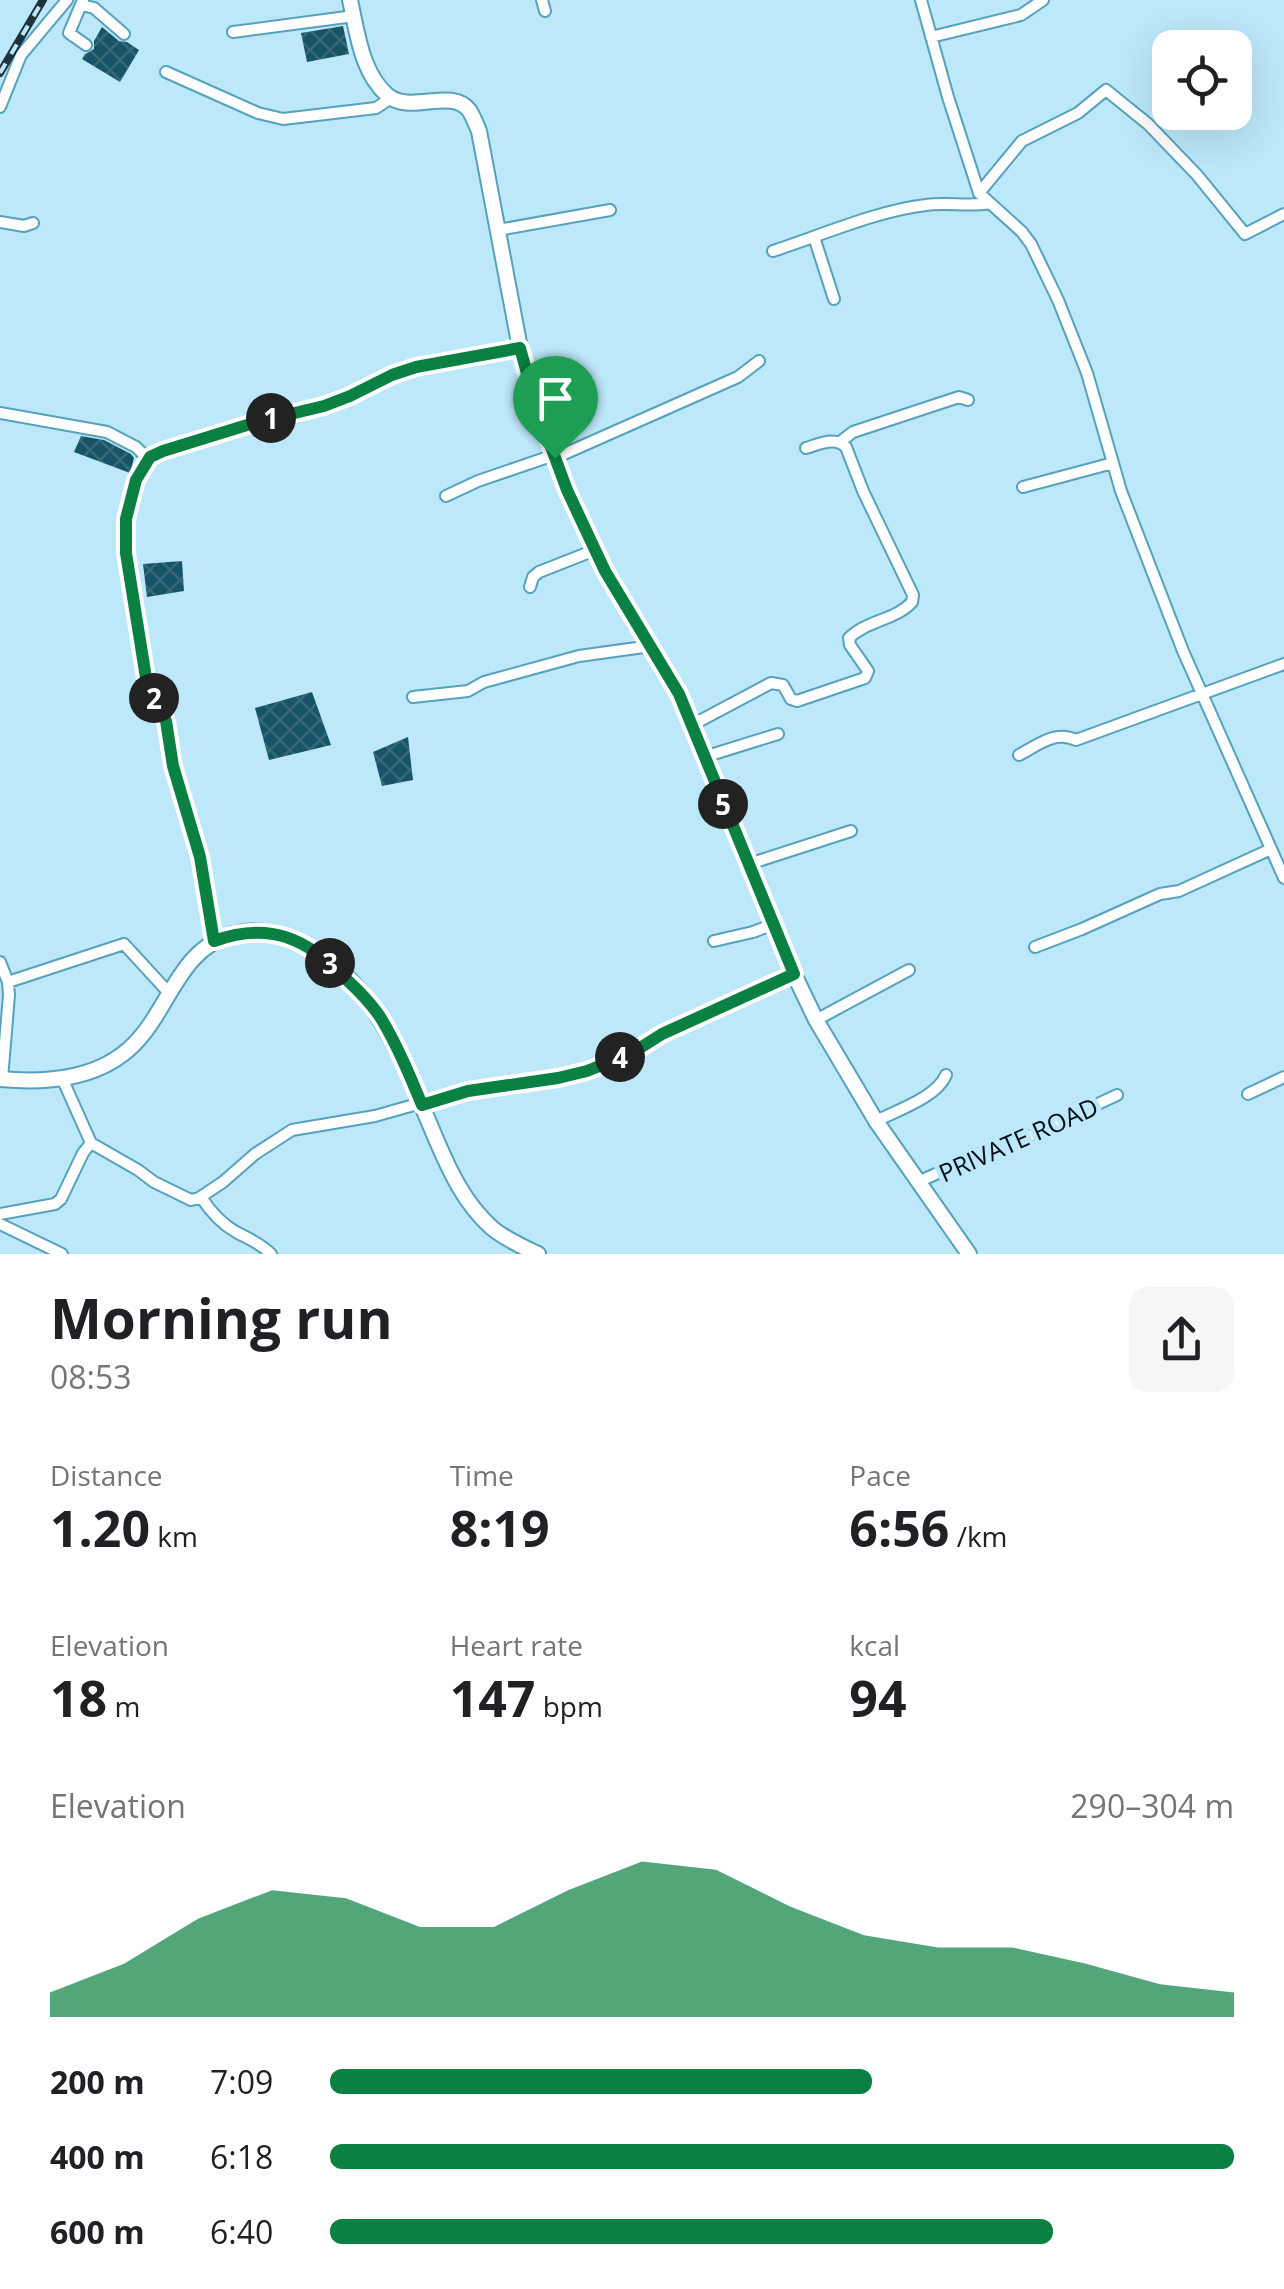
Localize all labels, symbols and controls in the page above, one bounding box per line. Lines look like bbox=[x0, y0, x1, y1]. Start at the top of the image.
map controls bbox=[1152, 30, 1252, 130]
button: locate bbox=[1152, 30, 1252, 130]
pin bbox=[513, 356, 598, 459]
icon: arrive bbox=[528, 371, 583, 426]
pin: 1 bbox=[246, 393, 296, 443]
text: 1 bbox=[263, 399, 279, 437]
pin: 2 bbox=[129, 673, 179, 723]
text: 2 bbox=[146, 679, 162, 717]
pin: 5 bbox=[698, 779, 748, 829]
text: 5 bbox=[715, 785, 731, 823]
pin: 3 bbox=[305, 938, 355, 988]
text: 3 bbox=[322, 944, 338, 982]
pin: 4 bbox=[595, 1032, 645, 1082]
text: 4 bbox=[612, 1038, 628, 1076]
street label: PRIVATE ROAD bbox=[933, 1089, 1103, 1189]
text: Morning run bbox=[50, 1280, 393, 1355]
button: share bbox=[1129, 1287, 1234, 1392]
text: 08:53 bbox=[50, 1355, 132, 1398]
text: Distance bbox=[50, 1456, 163, 1494]
text: Time bbox=[450, 1456, 514, 1494]
text: Pace bbox=[849, 1456, 911, 1494]
text: 1.20 bbox=[50, 1494, 150, 1562]
text: 8:19 bbox=[450, 1494, 550, 1562]
text: 6:56 bbox=[849, 1494, 949, 1562]
text: km bbox=[150, 1517, 198, 1555]
text: /km bbox=[949, 1517, 1008, 1555]
text: Elevation bbox=[50, 1626, 169, 1664]
text: Heart rate bbox=[450, 1626, 583, 1664]
text: kcal bbox=[849, 1626, 900, 1664]
text: 18 bbox=[50, 1664, 107, 1732]
text: 147 bbox=[450, 1664, 535, 1732]
text: 94 bbox=[849, 1664, 907, 1732]
text: m bbox=[107, 1687, 140, 1725]
text: bpm bbox=[535, 1687, 603, 1725]
text: Elevation bbox=[50, 1784, 186, 1827]
text: 290–304 m bbox=[1070, 1784, 1234, 1827]
text: 200 m bbox=[50, 2060, 145, 2103]
text: 7:09 bbox=[210, 2060, 273, 2103]
text: 400 m bbox=[50, 2135, 145, 2178]
text: 6:18 bbox=[210, 2135, 273, 2178]
text: 600 m bbox=[50, 2210, 145, 2253]
text: 6:40 bbox=[210, 2210, 273, 2253]

